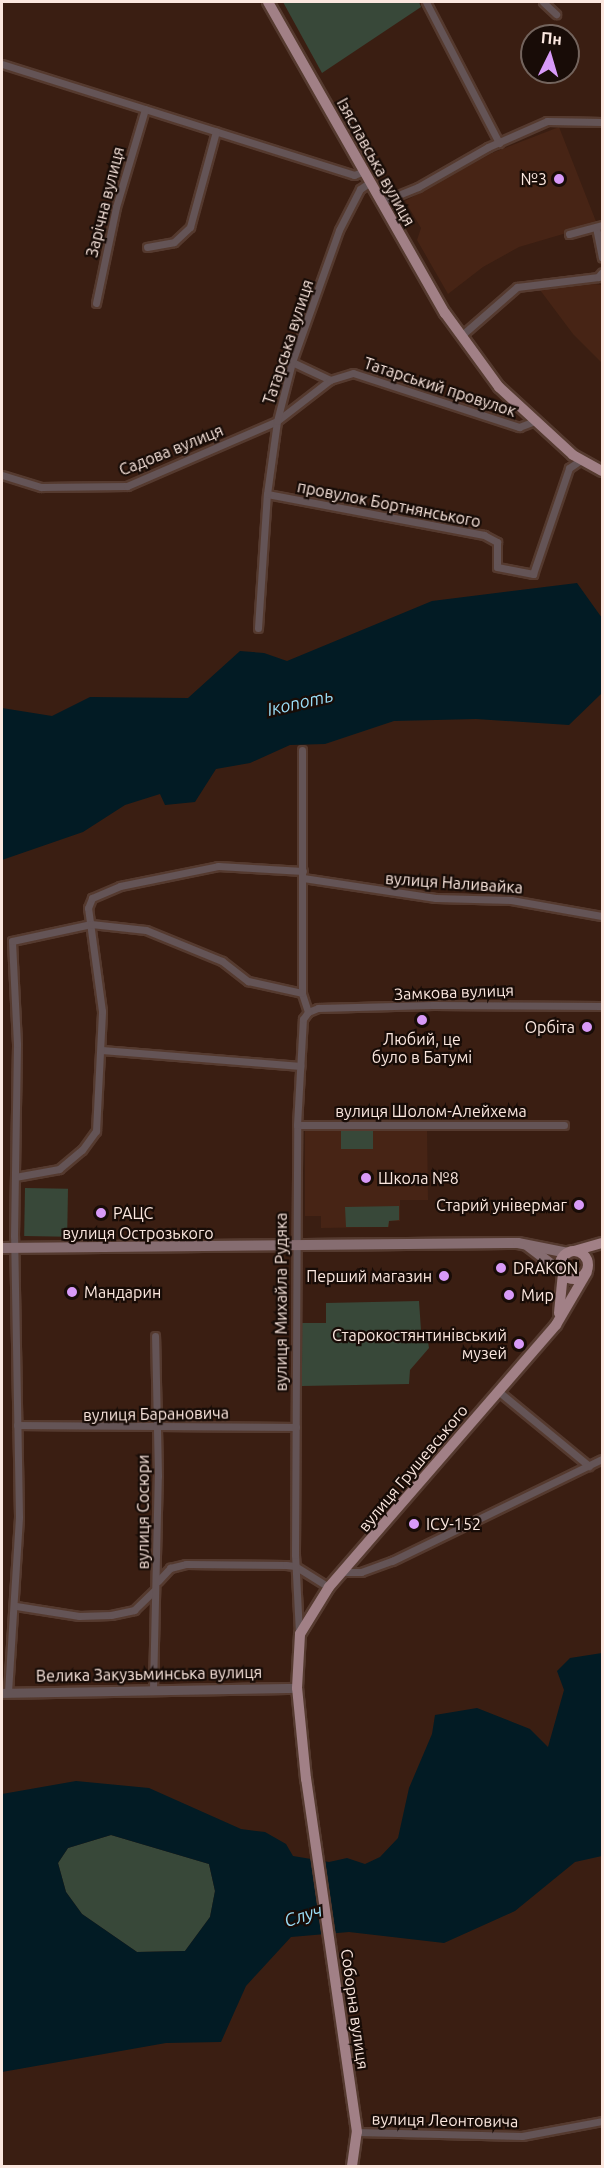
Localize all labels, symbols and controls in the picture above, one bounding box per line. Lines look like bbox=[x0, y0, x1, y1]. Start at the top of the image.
north arrow bbox=[520, 24, 580, 84]
text: Пн bbox=[540, 28, 563, 48]
street label: Ізяславська вулиця bbox=[333, 95, 419, 229]
street label: Зарічна вулиця bbox=[82, 145, 128, 259]
place label: №3 bbox=[520, 169, 547, 189]
marker: №3 bbox=[552, 172, 566, 186]
street label: Татарська вулиця bbox=[259, 277, 317, 407]
street label: Татарський провулок bbox=[361, 353, 519, 421]
street label: Садова вулиця bbox=[116, 420, 226, 480]
street label: провулок Бортнянського bbox=[296, 477, 482, 531]
water label: Ікопоть bbox=[265, 684, 335, 720]
street label: вулиця Наливайка bbox=[385, 869, 523, 897]
street label: Замкова вулиця bbox=[394, 980, 514, 1004]
marker: Любий, це було в Батумі bbox=[415, 1013, 429, 1027]
place label: Орбіта bbox=[525, 1017, 575, 1037]
marker: Орбіта bbox=[580, 1020, 594, 1034]
place label: Любий, це було в Батумі bbox=[372, 1029, 472, 1067]
street label: вулиця Шолом-Алейхема bbox=[335, 1101, 527, 1121]
place label: Школа №8 bbox=[378, 1168, 459, 1188]
marker: Школа №8 bbox=[359, 1171, 373, 1185]
place label: Старий універмаг bbox=[436, 1195, 567, 1215]
marker: Старий універмаг bbox=[572, 1198, 586, 1212]
place label: РАЦС bbox=[113, 1203, 153, 1223]
marker: РАЦС bbox=[94, 1206, 108, 1220]
street label: вулиця Михайла Рудяка bbox=[271, 1213, 291, 1391]
street label: вулиця Острозького bbox=[62, 1223, 214, 1243]
place label: DRAKON bbox=[513, 1258, 578, 1278]
marker: DRAKON bbox=[494, 1261, 508, 1275]
place label: Перший магазин bbox=[306, 1266, 432, 1286]
marker: Перший магазин bbox=[437, 1269, 451, 1283]
place label: Мандарин bbox=[84, 1282, 161, 1302]
marker: Мандарин bbox=[65, 1285, 79, 1299]
place label: Мир bbox=[521, 1285, 554, 1305]
marker: Мир bbox=[502, 1288, 516, 1302]
place label: Старокостянтинівський музей bbox=[332, 1325, 507, 1363]
marker: Старокостянтинівський музей bbox=[512, 1337, 526, 1351]
street label: вулиця Грушевського bbox=[354, 1401, 472, 1535]
street label: вулиця Барановича bbox=[83, 1403, 229, 1425]
street label: вулиця Сосюри bbox=[133, 1455, 153, 1569]
place label: ІСУ-152 bbox=[426, 1514, 481, 1534]
marker: ІСУ-152 bbox=[407, 1517, 421, 1531]
street label: Велика Закузьминська вулиця bbox=[36, 1662, 262, 1686]
water label: Случ bbox=[281, 1899, 325, 1931]
street label: Соборна вулиця bbox=[337, 1948, 373, 2070]
street label: вулиця Леонтовича bbox=[372, 2109, 518, 2131]

